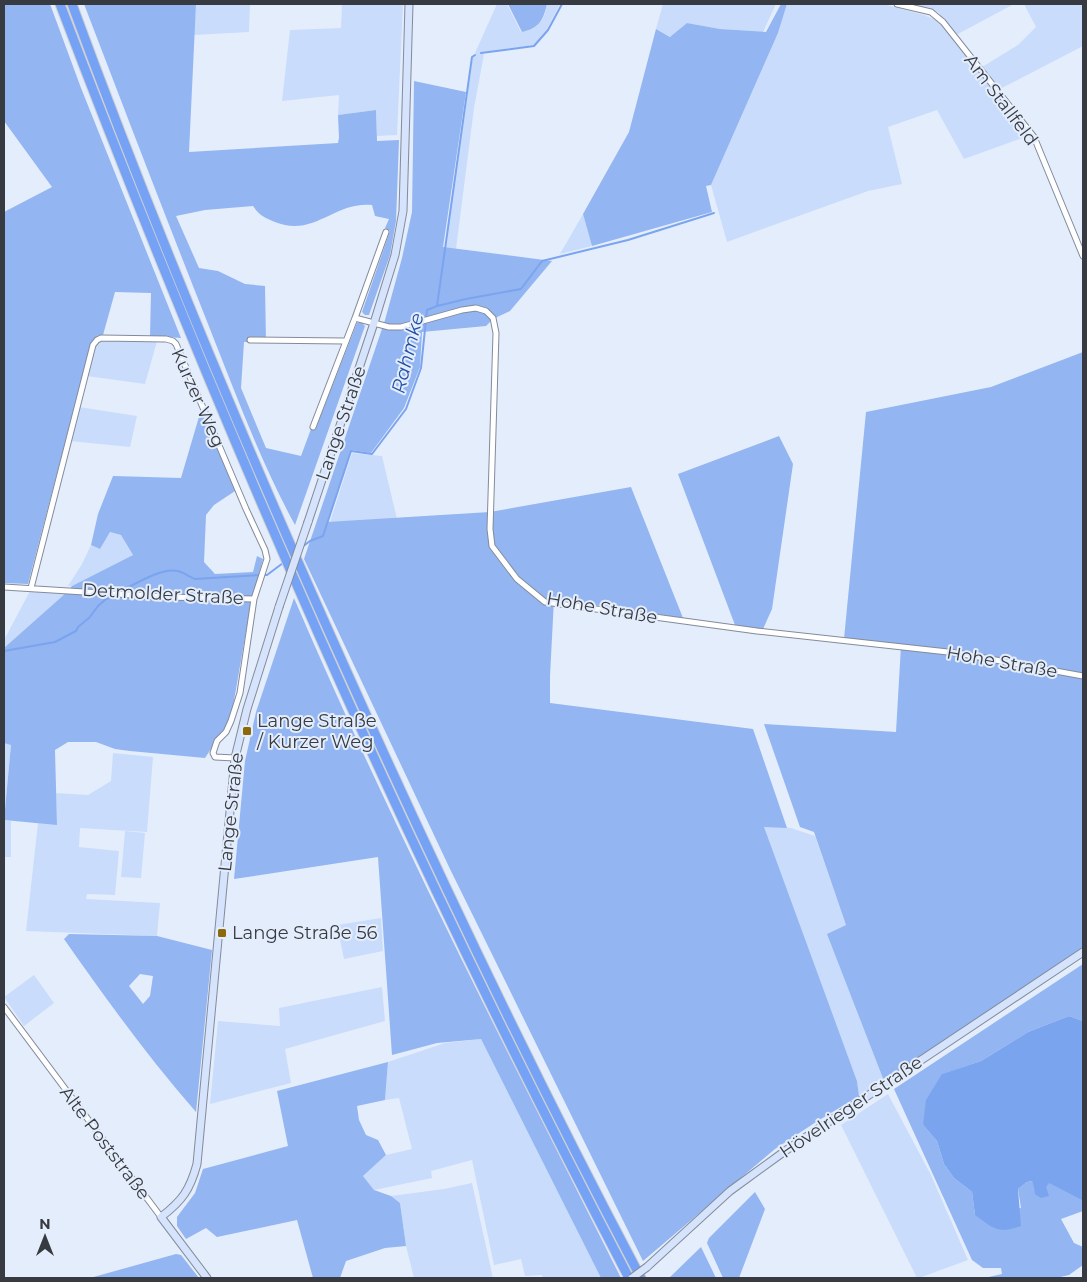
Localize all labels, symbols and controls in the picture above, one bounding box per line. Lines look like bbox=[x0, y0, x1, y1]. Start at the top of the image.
street label: Am Stallfeld bbox=[959, 50, 1043, 150]
water label: Rahmke bbox=[386, 311, 429, 396]
street label: Kurzer Weg bbox=[166, 345, 230, 451]
street label: Lange Straße bbox=[311, 363, 371, 483]
street label: Detmolder Straße bbox=[82, 579, 244, 609]
street label: Hohe Straße bbox=[545, 587, 659, 629]
street label: Hohe Straße bbox=[945, 641, 1059, 683]
place label: Lange Straße / Kurzer Weg bbox=[256, 710, 377, 753]
marker: Lange Straße / Kurzer Weg bbox=[241, 725, 253, 737]
street label: Lange Straße bbox=[214, 751, 248, 873]
place label: Lange Straße 56 bbox=[232, 922, 378, 944]
marker: Lange Straße 56 bbox=[216, 927, 228, 939]
street label: Hövelrieger Straße bbox=[776, 1051, 927, 1163]
street label: Alte Poststraße bbox=[55, 1082, 155, 1204]
north arrow bbox=[20, 1212, 70, 1262]
text: N bbox=[39, 1215, 51, 1233]

